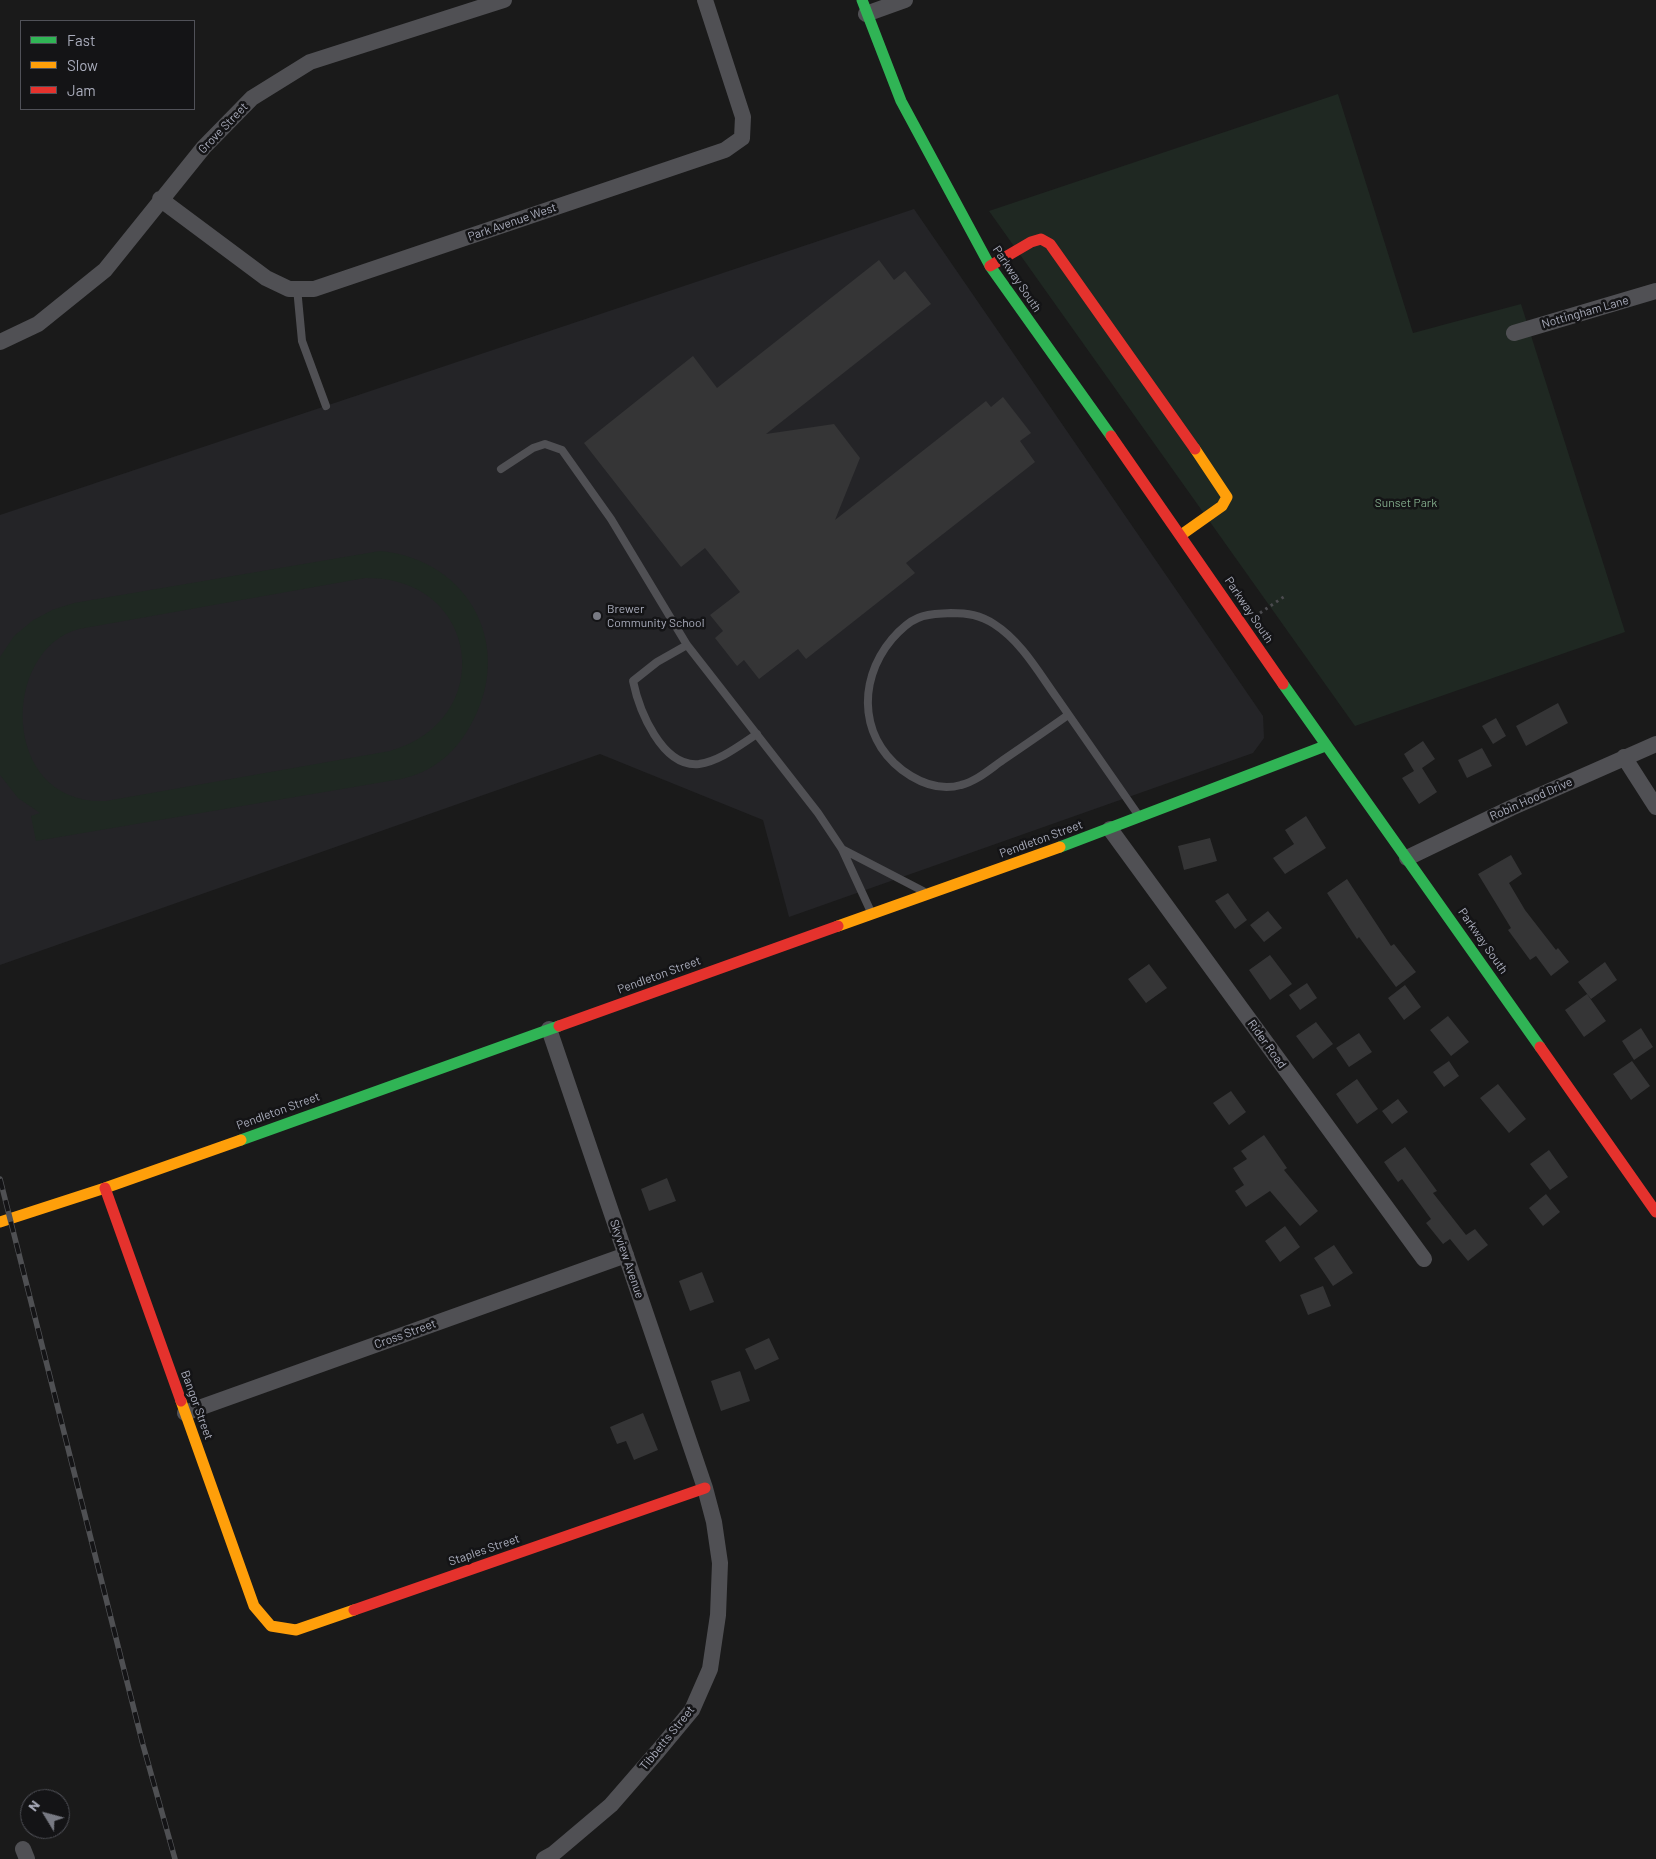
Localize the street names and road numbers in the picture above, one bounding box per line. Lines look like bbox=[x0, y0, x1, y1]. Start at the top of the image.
street label: Grove Street bbox=[195, 100, 251, 156]
street label: Park Avenue West bbox=[466, 200, 558, 244]
street label: Parkway South bbox=[990, 243, 1044, 315]
street label: Nottingham Lane bbox=[1540, 293, 1630, 331]
street label: Parkway South bbox=[1222, 574, 1276, 646]
street label: Robin Hood Drive bbox=[1487, 774, 1575, 824]
street label: Pendleton Street bbox=[997, 817, 1085, 861]
street label: Parkway South bbox=[1455, 905, 1511, 977]
street label: Pendleton Street bbox=[615, 953, 703, 997]
street label: Rider Road bbox=[1245, 1017, 1289, 1071]
street label: Pendleton Street bbox=[234, 1089, 322, 1133]
street label: Skyview Avenue bbox=[607, 1218, 647, 1300]
street label: Cross Street bbox=[372, 1316, 438, 1352]
street label: Bangor Street bbox=[178, 1368, 216, 1442]
street label: Staples Street bbox=[447, 1531, 521, 1569]
street label: Tibbetts Street bbox=[637, 1703, 697, 1773]

